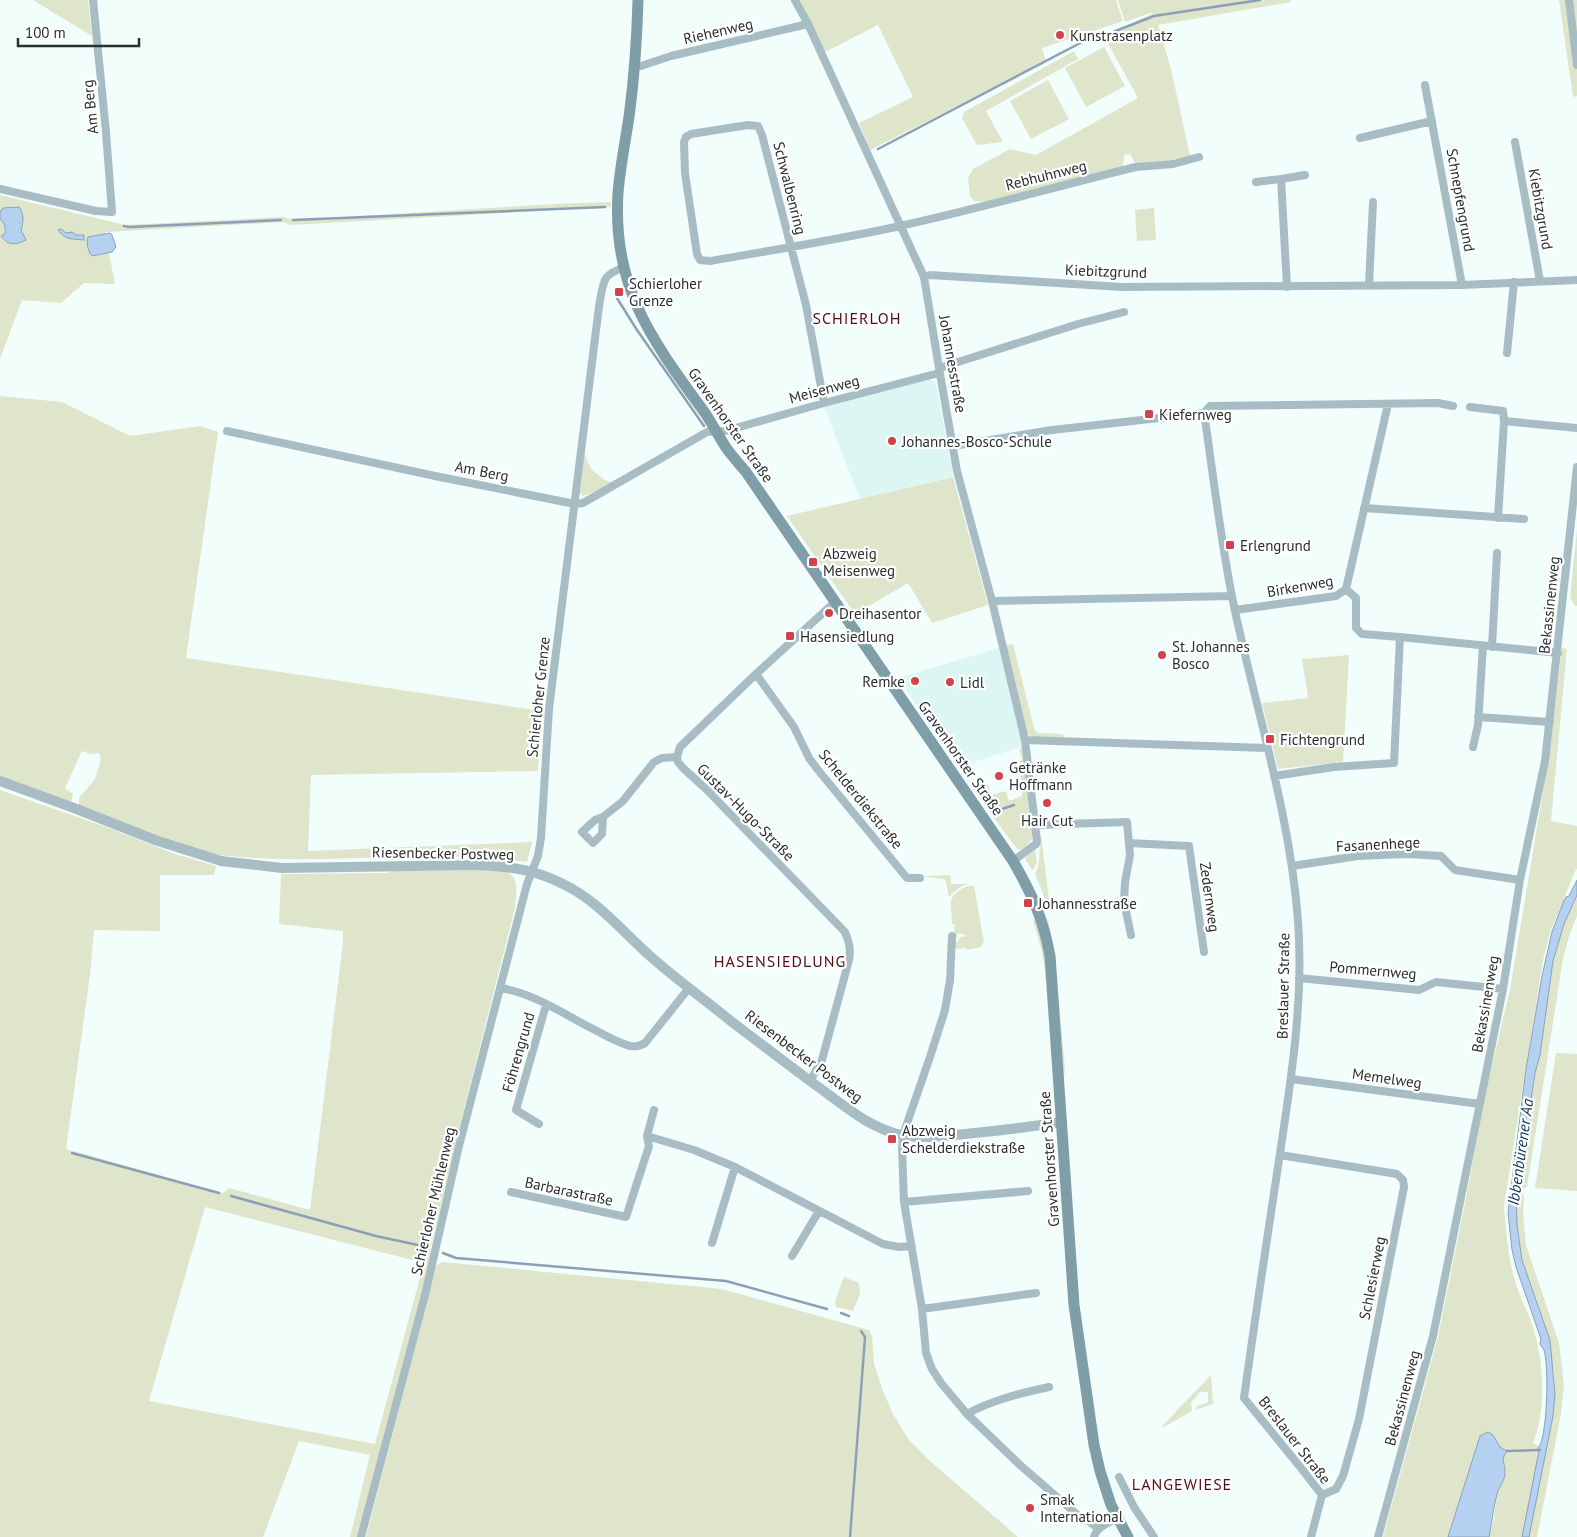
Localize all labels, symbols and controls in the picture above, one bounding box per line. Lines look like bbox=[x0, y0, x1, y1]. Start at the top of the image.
street label: Riehenweg bbox=[681, 14, 755, 48]
scale bar bbox=[18, 15, 139, 47]
text: 100 m bbox=[25, 23, 66, 42]
place label: Kunstrasenplatz bbox=[1070, 26, 1173, 45]
marker: Kunstrasenplatz bbox=[1054, 29, 1066, 41]
street label: Am Berg bbox=[78, 79, 102, 135]
street label: Schwalbenring bbox=[769, 140, 811, 236]
street label: Schnepfengrund bbox=[1443, 147, 1479, 253]
street label: Rebhuhnweg bbox=[1003, 156, 1089, 194]
street label: Kiebitzgrund bbox=[1525, 167, 1557, 251]
street label: Kiebitzgrund bbox=[1065, 260, 1147, 282]
place label: Schierloher Grenze bbox=[629, 274, 702, 310]
marker: Schierloher Grenze bbox=[613, 286, 625, 298]
district label: SCHIERLOH bbox=[812, 308, 902, 328]
street label: Johannesstraße bbox=[935, 313, 971, 414]
street label: Gravenhorster Straße bbox=[684, 364, 778, 486]
street label: Meisenweg bbox=[787, 371, 861, 407]
place label: Kiefernweg bbox=[1159, 405, 1232, 424]
marker: Kiefernweg bbox=[1143, 408, 1155, 420]
place label: Johannes-Bosco-Schule bbox=[901, 432, 1052, 451]
marker: Johannes-Bosco-Schule bbox=[886, 435, 898, 447]
street label: Am Berg bbox=[453, 456, 511, 486]
place label: Erlengrund bbox=[1240, 536, 1311, 555]
marker: Erlengrund bbox=[1224, 539, 1236, 551]
place label: Abzweig Meisenweg bbox=[823, 544, 895, 580]
street label: Bekassinenweg bbox=[1534, 555, 1564, 655]
marker: Abzweig Meisenweg bbox=[807, 556, 819, 568]
street label: Birkenweg bbox=[1265, 571, 1335, 601]
place label: Dreihasentor bbox=[839, 604, 921, 623]
marker: Dreihasentor bbox=[823, 607, 835, 619]
place label: Hasensiedlung bbox=[800, 627, 894, 646]
marker: Hasensiedlung bbox=[784, 630, 796, 642]
street label: Schierloher Grenze bbox=[522, 636, 554, 758]
place label: St. Johannes Bosco bbox=[1172, 637, 1250, 673]
marker: St. Johannes Bosco bbox=[1156, 649, 1168, 661]
place label: Remke bbox=[862, 672, 905, 691]
place label: Lidl bbox=[960, 673, 985, 692]
marker: Remke bbox=[909, 675, 921, 687]
marker: Lidl bbox=[944, 676, 956, 688]
street label: Gravenhorster Straße bbox=[914, 697, 1008, 819]
place label: Fichtengrund bbox=[1280, 730, 1365, 749]
marker: Fichtengrund bbox=[1264, 733, 1276, 745]
street label: Schelderdiekstraße bbox=[815, 745, 907, 853]
place label: Getränke Hoffmann bbox=[1009, 758, 1073, 794]
street label: Gustav-Hugo-Straße bbox=[693, 759, 799, 865]
marker: Getränke Hoffmann bbox=[993, 770, 1005, 782]
marker: Hair Cut bbox=[1041, 797, 1053, 809]
place label: Hair Cut bbox=[1021, 811, 1073, 830]
street label: Fasanenhege bbox=[1335, 832, 1421, 856]
street label: Riesenbecker Postweg bbox=[372, 842, 514, 864]
street label: Zedernweg bbox=[1196, 861, 1224, 933]
place label: Johannesstraße bbox=[1037, 894, 1137, 913]
marker: Johannesstraße bbox=[1022, 897, 1034, 909]
street label: Breslauer Straße bbox=[1273, 933, 1293, 1039]
district label: HASENSIEDLUNG bbox=[714, 951, 846, 971]
street label: Bekassinenweg bbox=[1467, 954, 1503, 1054]
street label: Pommernweg bbox=[1329, 957, 1417, 983]
street label: Riesenbecker Postweg bbox=[741, 1006, 867, 1106]
street label: Föhrengrund bbox=[498, 1010, 538, 1094]
street label: Memelweg bbox=[1351, 1064, 1423, 1092]
street label: Gravenhorster Straße bbox=[1035, 1090, 1063, 1228]
water label: Ibbenbürener Aa bbox=[1503, 1097, 1537, 1207]
place label: Abzweig Schelderdiekstraße bbox=[902, 1121, 1025, 1157]
street label: Schierloher Mühlenweg bbox=[407, 1125, 459, 1277]
marker: Abzweig Schelderdiekstraße bbox=[886, 1133, 898, 1145]
street label: Barbarastraße bbox=[523, 1172, 615, 1210]
street label: Schlesierweg bbox=[1355, 1235, 1389, 1321]
street label: Bekassinenweg bbox=[1380, 1348, 1424, 1448]
street label: Breslauer Straße bbox=[1255, 1392, 1335, 1488]
district label: LANGEWIESE bbox=[1132, 1474, 1232, 1494]
place label: Smak International bbox=[1040, 1490, 1124, 1526]
marker: Smak International bbox=[1024, 1502, 1036, 1514]

